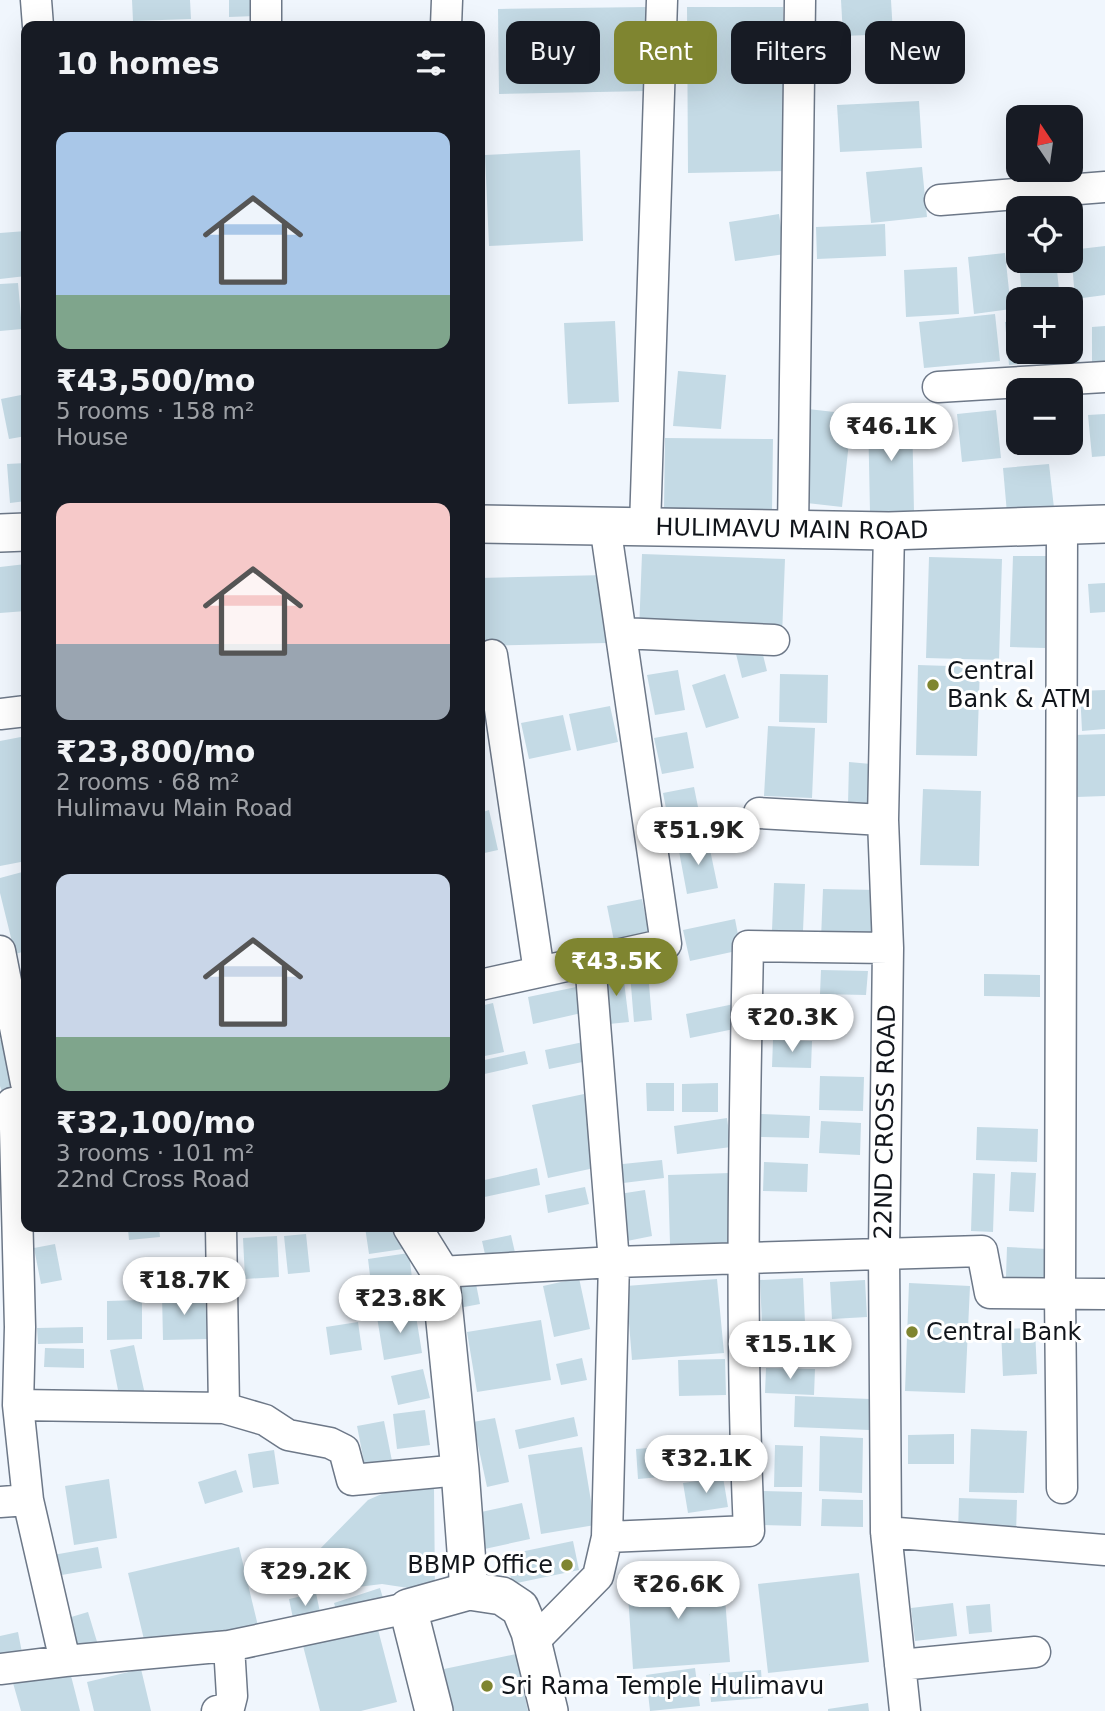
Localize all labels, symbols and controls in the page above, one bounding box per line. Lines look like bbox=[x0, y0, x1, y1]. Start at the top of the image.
chip: Buy bbox=[506, 21, 600, 84]
chip: Rent bbox=[614, 21, 717, 84]
chip: Filters bbox=[731, 21, 851, 84]
chip: New bbox=[865, 21, 965, 84]
icon: filters bbox=[412, 44, 450, 82]
text: 10 homes bbox=[56, 46, 220, 81]
north arrow bbox=[1006, 105, 1083, 182]
map controls bbox=[1006, 105, 1083, 455]
icon: home bbox=[190, 177, 316, 303]
button: locate bbox=[1006, 196, 1083, 273]
button: + bbox=[1006, 287, 1083, 364]
text: ₹43,500/mo bbox=[56, 363, 255, 398]
button: − bbox=[1006, 378, 1083, 455]
text: 5 rooms · 158 m² bbox=[56, 398, 254, 424]
pin: ₹46.1K bbox=[834, 404, 948, 463]
text: ₹46.1K bbox=[846, 413, 936, 439]
text: House bbox=[56, 424, 128, 450]
street label: HULIMAVU MAIN ROAD bbox=[655, 513, 929, 545]
icon: home bbox=[190, 548, 316, 674]
place label: Central Bank & ATM bbox=[947, 657, 1091, 713]
marker: Central Bank & ATM bbox=[925, 677, 941, 693]
text: ₹23,800/mo bbox=[56, 734, 255, 769]
text: 2 rooms · 68 m² bbox=[56, 769, 240, 795]
text: Hulimavu Main Road bbox=[56, 795, 293, 821]
pin: ₹51.9K bbox=[641, 808, 755, 867]
text: ₹51.9K bbox=[653, 817, 743, 843]
icon: home bbox=[190, 919, 316, 1045]
pin: ₹43.5K bbox=[559, 939, 673, 998]
text: ₹43.5K bbox=[571, 948, 661, 974]
pin: ₹20.3K bbox=[735, 995, 849, 1054]
text: ₹20.3K bbox=[747, 1004, 837, 1030]
street label: 22ND CROSS ROAD bbox=[869, 1004, 901, 1240]
text: ₹32,100/mo bbox=[56, 1105, 255, 1140]
text: 3 rooms · 101 m² bbox=[56, 1140, 254, 1166]
text: 22nd Cross Road bbox=[56, 1166, 250, 1192]
pin: ₹18.7K bbox=[127, 1258, 241, 1317]
text: ₹18.7K bbox=[139, 1267, 229, 1293]
pin: ₹23.8K bbox=[343, 1276, 457, 1335]
text: ₹23.8K bbox=[355, 1285, 445, 1311]
place label: Central Bank bbox=[926, 1318, 1081, 1346]
pin: ₹15.1K bbox=[733, 1322, 847, 1381]
marker: Central Bank bbox=[904, 1324, 920, 1340]
text: ₹15.1K bbox=[745, 1331, 835, 1357]
pin: ₹32.1K bbox=[649, 1436, 763, 1495]
text: ₹32.1K bbox=[661, 1445, 751, 1471]
pin: ₹29.2K bbox=[248, 1548, 362, 1608]
place label: BBMP Office bbox=[407, 1551, 553, 1579]
marker: BBMP Office bbox=[559, 1557, 575, 1573]
text: ₹29.2K bbox=[260, 1558, 350, 1584]
pin: ₹26.6K bbox=[621, 1562, 735, 1621]
text: ₹26.6K bbox=[633, 1571, 723, 1597]
place label: Sri Rama Temple Hulimavu bbox=[501, 1672, 824, 1700]
marker: Sri Rama Temple Hulimavu bbox=[479, 1678, 495, 1694]

